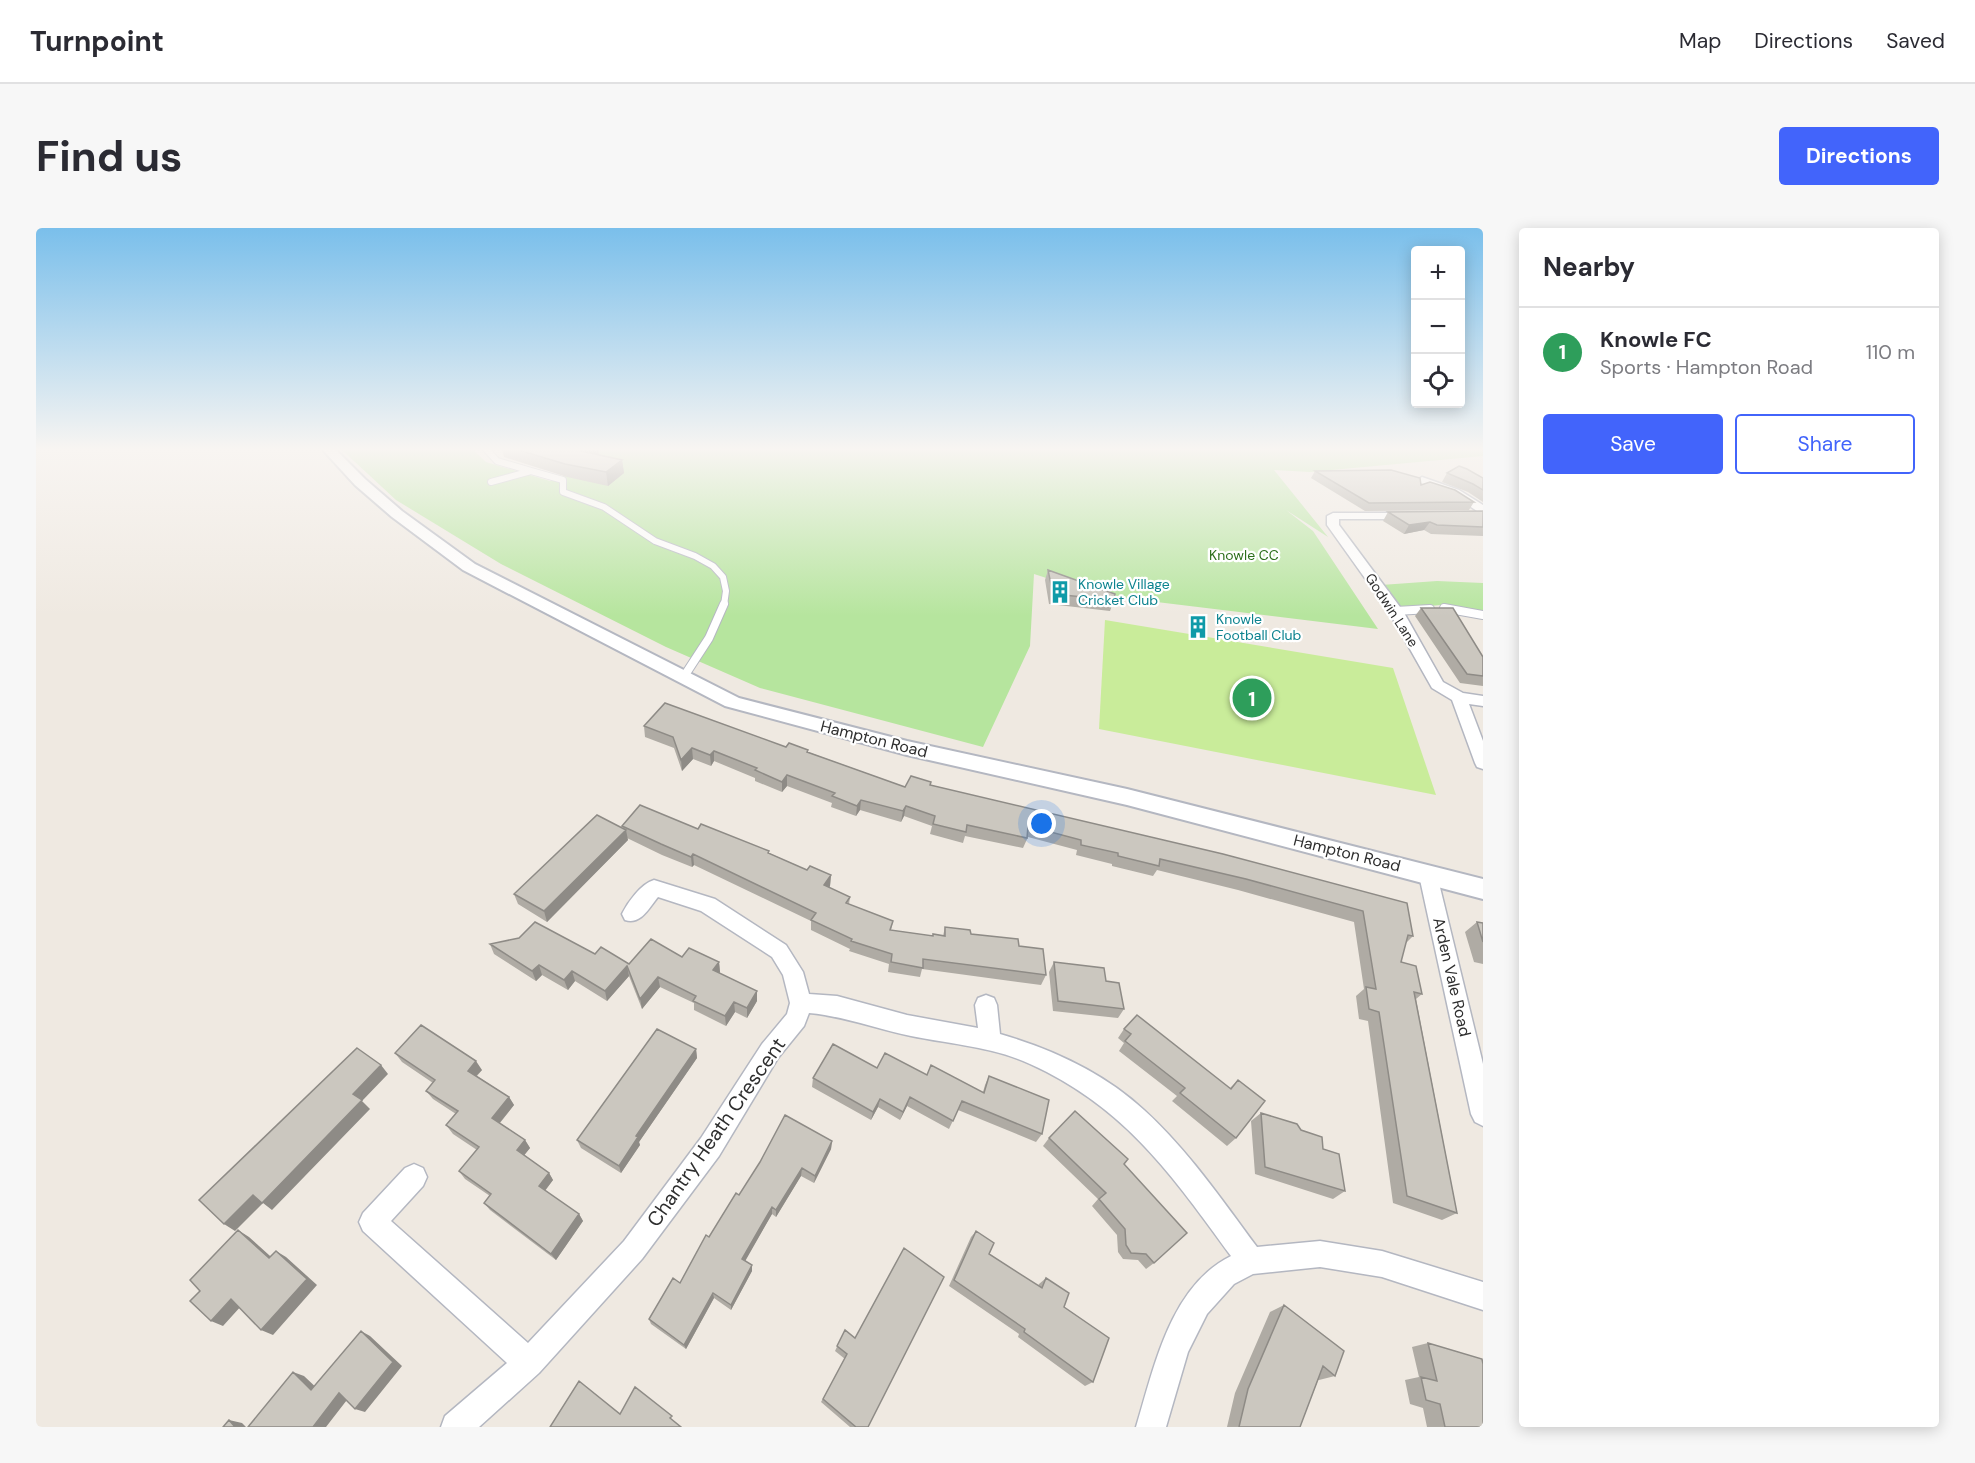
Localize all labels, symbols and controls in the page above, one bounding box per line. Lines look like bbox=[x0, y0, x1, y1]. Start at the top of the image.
text: Turnpoint bbox=[30, 23, 164, 60]
text: Map bbox=[1679, 27, 1721, 55]
text: Directions bbox=[1754, 27, 1853, 55]
text: Saved bbox=[1886, 27, 1945, 55]
button: Directions bbox=[1779, 127, 1939, 185]
text: Find us bbox=[36, 129, 182, 184]
map controls bbox=[1411, 246, 1465, 408]
button: + bbox=[1411, 246, 1465, 300]
text: Nearby bbox=[1543, 250, 1635, 284]
button: − bbox=[1411, 300, 1465, 354]
text: Knowle FC bbox=[1600, 325, 1712, 354]
text: 1 bbox=[1559, 339, 1566, 365]
text: 110 m bbox=[1866, 339, 1915, 365]
button: locate bbox=[1411, 354, 1465, 408]
text: Sports · Hampton Road bbox=[1600, 354, 1813, 380]
button: Save bbox=[1543, 414, 1723, 474]
button: Share bbox=[1735, 414, 1915, 474]
park label: Knowle CC bbox=[1209, 546, 1279, 564]
street label: Godwin Lane bbox=[1361, 570, 1423, 650]
place label: Knowle Village Cricket Club bbox=[1078, 575, 1170, 609]
building icon: Knowle Village Cricket Club bbox=[1047, 579, 1073, 605]
place label: Knowle Football Club bbox=[1216, 610, 1302, 644]
building icon: Knowle Football Club bbox=[1185, 614, 1211, 640]
pin: 1 bbox=[1232, 676, 1272, 720]
street label: Hampton Road bbox=[818, 716, 930, 762]
your location bbox=[1027, 809, 1056, 838]
street label: Hampton Road bbox=[1291, 830, 1403, 876]
street label: Arden Vale Road bbox=[1428, 915, 1476, 1039]
street label: Chantry Heath Crescent bbox=[641, 1032, 791, 1232]

